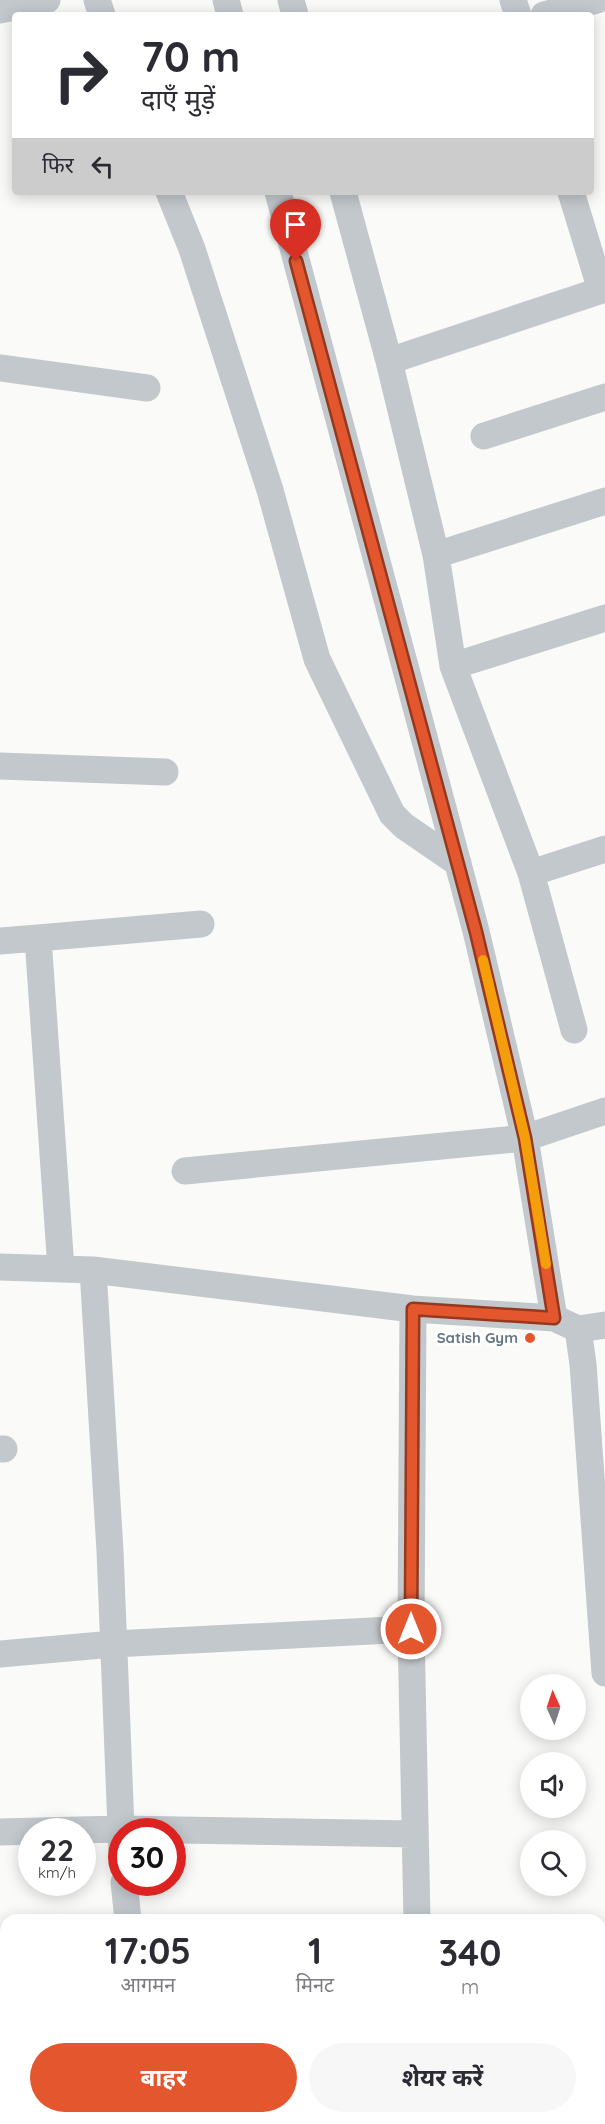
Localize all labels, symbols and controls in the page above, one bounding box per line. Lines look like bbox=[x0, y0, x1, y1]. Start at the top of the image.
text: 70 m bbox=[141, 30, 240, 83]
icon: right bbox=[42, 36, 120, 114]
text: दाएँ मुड़ें bbox=[141, 82, 215, 116]
icon: left bbox=[86, 150, 119, 183]
text: फिर bbox=[42, 151, 74, 179]
pin bbox=[270, 199, 321, 261]
icon: arrive bbox=[279, 208, 312, 241]
place label: Satish Gym bbox=[437, 1328, 518, 1347]
marker: Satish Gym bbox=[523, 1331, 537, 1345]
position arrow bbox=[379, 1597, 443, 1661]
north arrow bbox=[520, 1674, 586, 1740]
map controls bbox=[520, 1674, 586, 1896]
button: sound bbox=[520, 1752, 586, 1818]
speed limit sign: 30 bbox=[108, 1818, 186, 1896]
button: search bbox=[520, 1830, 586, 1896]
text: 22 bbox=[40, 1831, 74, 1869]
text: km/h bbox=[38, 1863, 76, 1882]
text: 17:05 bbox=[105, 1928, 191, 1973]
text: 1 bbox=[308, 1928, 322, 1973]
text: 340 bbox=[439, 1930, 501, 1975]
text: आगमन bbox=[120, 1972, 175, 1997]
text: मिनट bbox=[296, 1972, 334, 1997]
text: m bbox=[461, 1974, 479, 1999]
button: बाहर bbox=[30, 2043, 297, 2112]
button: शेयर करें bbox=[309, 2043, 576, 2112]

